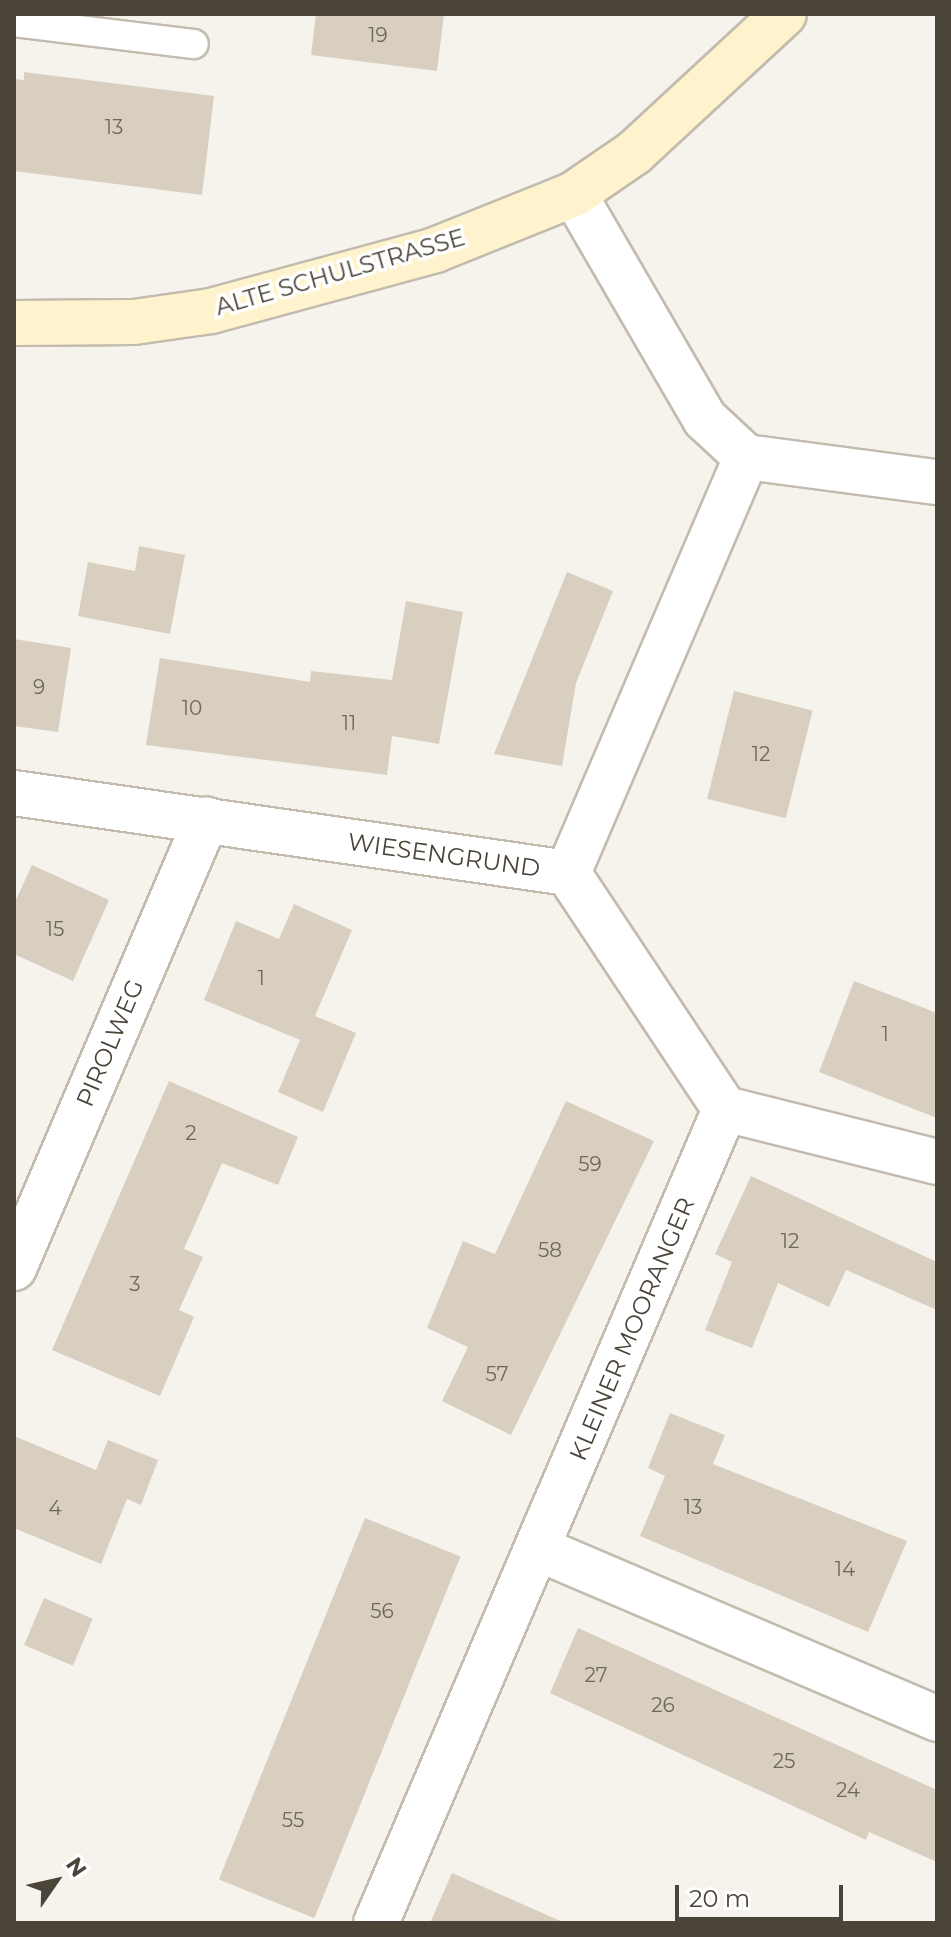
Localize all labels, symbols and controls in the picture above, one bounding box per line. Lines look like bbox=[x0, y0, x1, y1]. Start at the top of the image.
house number: 19 bbox=[368, 23, 388, 47]
house number: 13 bbox=[105, 115, 123, 139]
street label: ALTE SCHULSTRASSE bbox=[212, 223, 468, 321]
house number: 9 bbox=[33, 675, 45, 699]
house number: 10 bbox=[182, 696, 202, 720]
house number: 11 bbox=[342, 711, 356, 735]
house number: 12 bbox=[752, 742, 770, 766]
street label: WIESENGRUND bbox=[346, 827, 542, 883]
house number: 15 bbox=[46, 917, 64, 941]
house number: 1 bbox=[257, 966, 265, 990]
street label: PIROLWEG bbox=[70, 975, 150, 1111]
house number: 1 bbox=[881, 1022, 889, 1046]
house number: 2 bbox=[185, 1121, 197, 1145]
house number: 59 bbox=[578, 1152, 602, 1176]
street label: KLEINER MOORANGER bbox=[563, 1193, 701, 1465]
house number: 12 bbox=[781, 1229, 799, 1253]
house number: 58 bbox=[538, 1238, 562, 1262]
house number: 3 bbox=[129, 1272, 141, 1296]
house number: 57 bbox=[486, 1362, 508, 1386]
house number: 13 bbox=[684, 1495, 702, 1519]
house number: 4 bbox=[48, 1496, 62, 1520]
house number: 14 bbox=[835, 1557, 855, 1581]
house number: 56 bbox=[370, 1599, 394, 1623]
house number: 27 bbox=[584, 1663, 608, 1687]
house number: 26 bbox=[651, 1693, 675, 1717]
house number: 25 bbox=[773, 1749, 795, 1773]
house number: 24 bbox=[836, 1778, 860, 1802]
house number: 55 bbox=[282, 1808, 304, 1832]
north arrow bbox=[16, 1841, 96, 1921]
text: N bbox=[60, 1852, 92, 1882]
scale bar bbox=[679, 1869, 847, 1919]
text: 20 m bbox=[689, 1884, 750, 1913]

